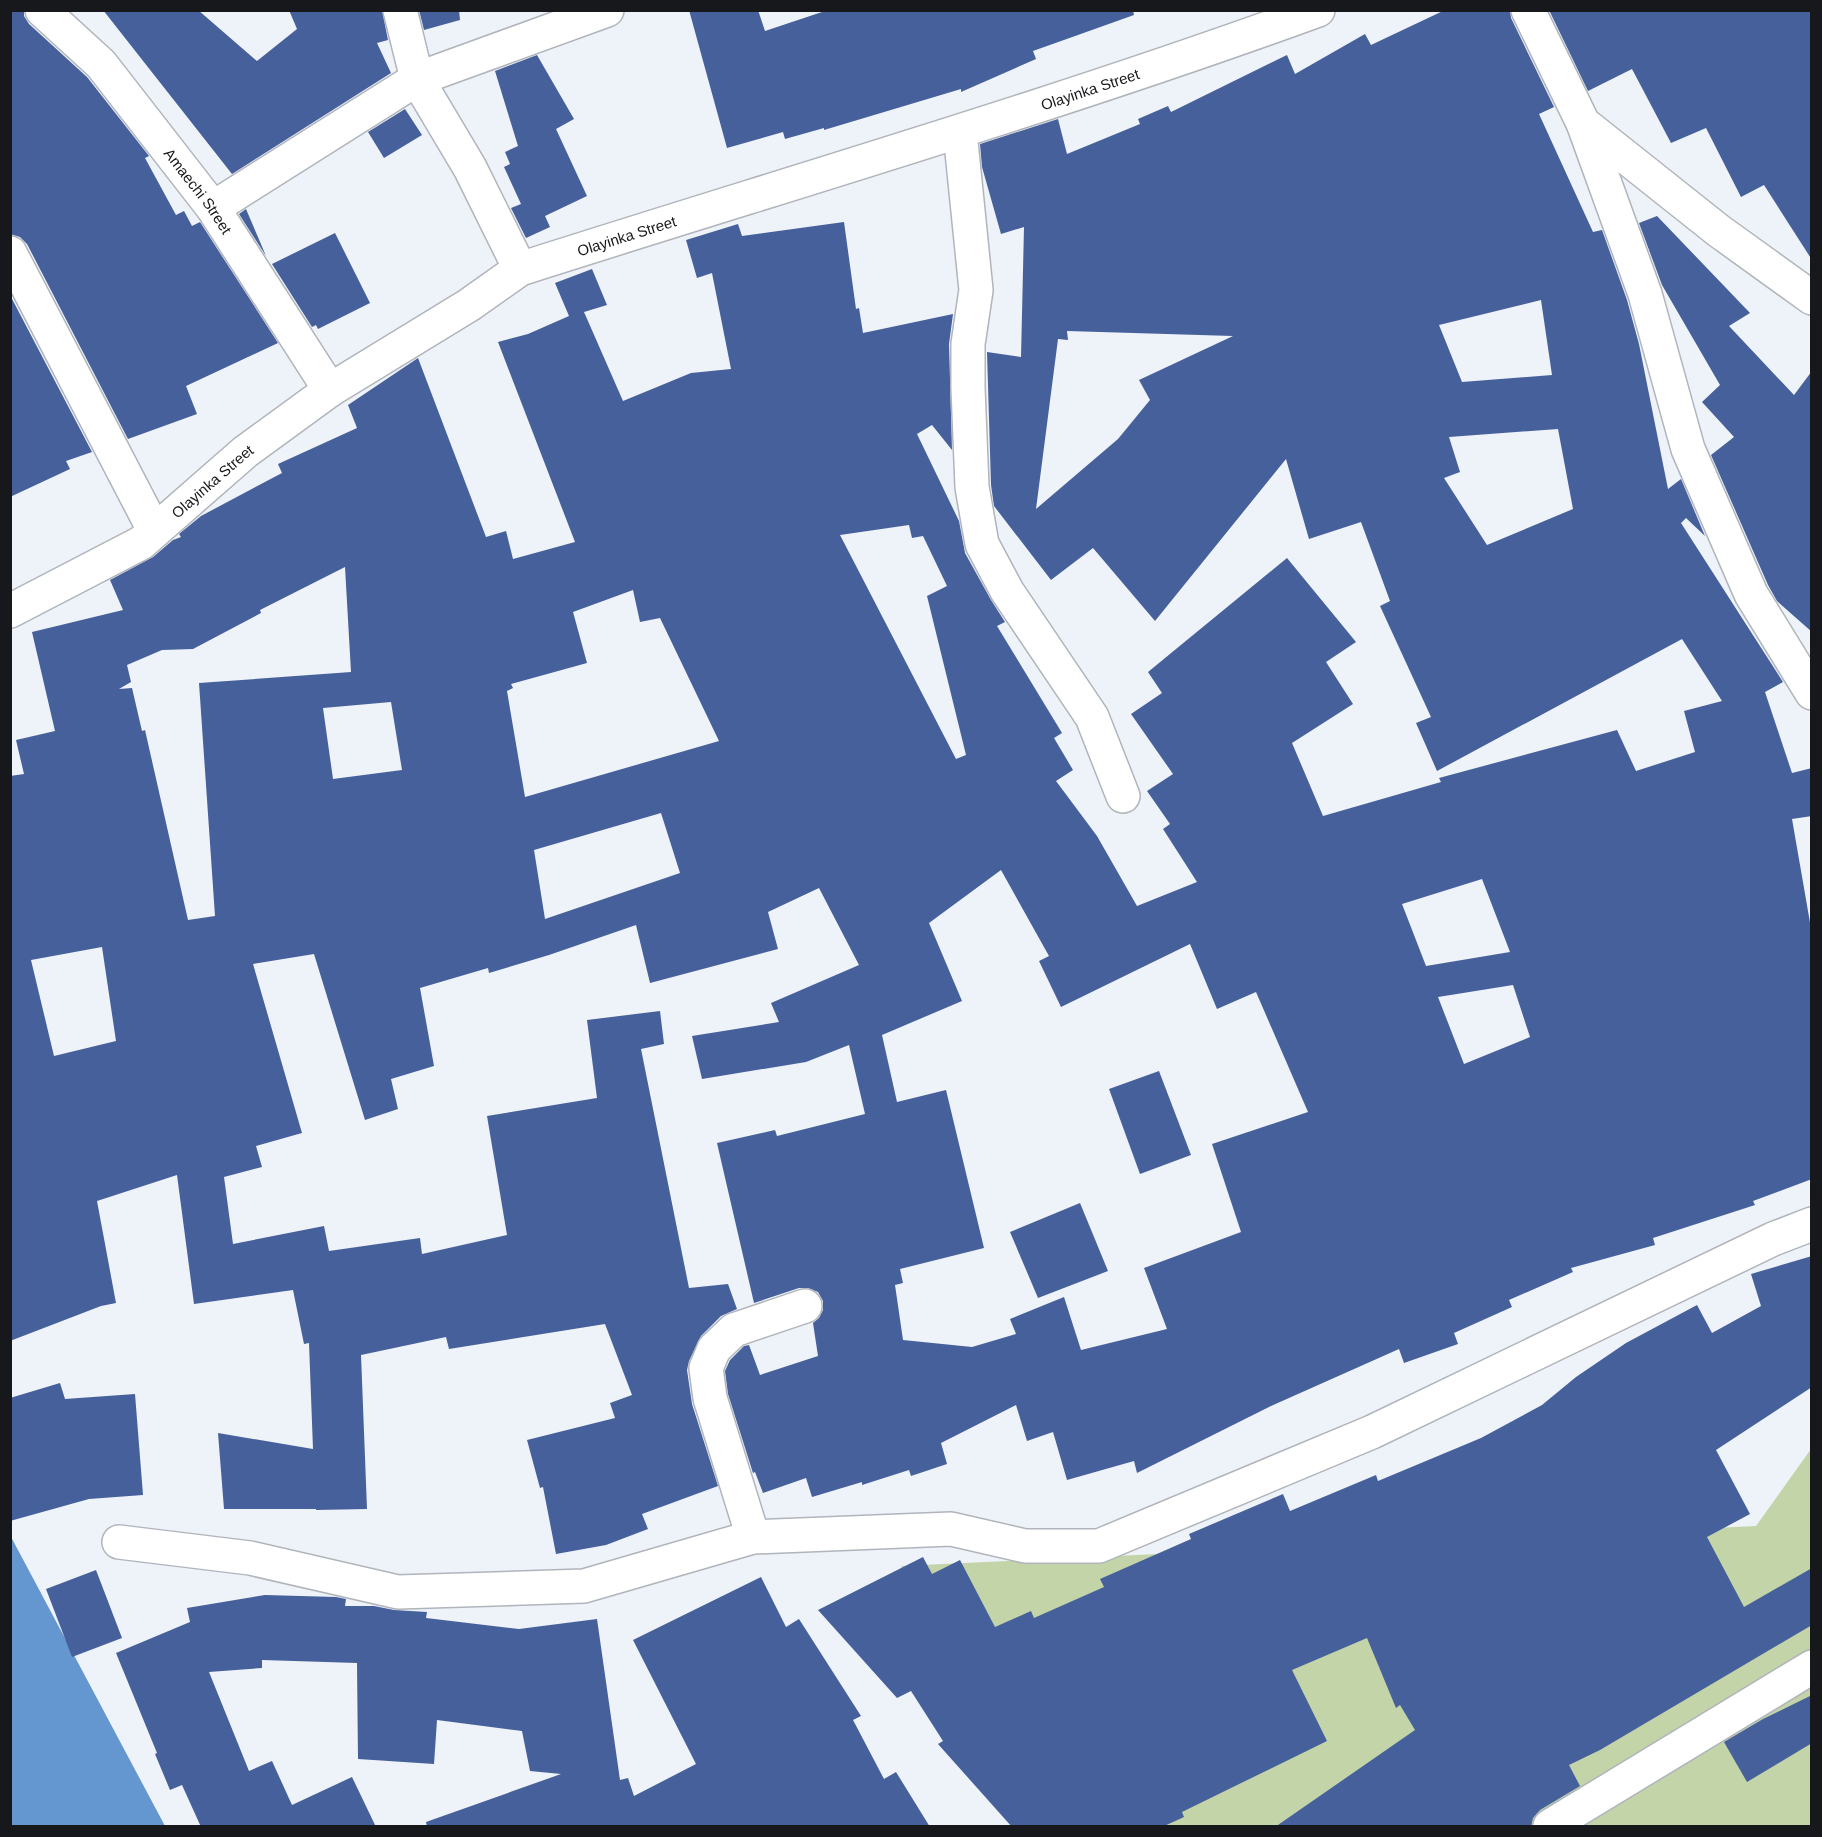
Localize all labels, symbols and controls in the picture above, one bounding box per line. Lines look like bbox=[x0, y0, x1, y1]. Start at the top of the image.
street label: Olayinka Street bbox=[1038, 64, 1142, 113]
street label: Amaechi Street bbox=[161, 145, 236, 238]
street label: Olayinka Street bbox=[575, 212, 679, 259]
street label: Olayinka Street bbox=[168, 440, 257, 521]

